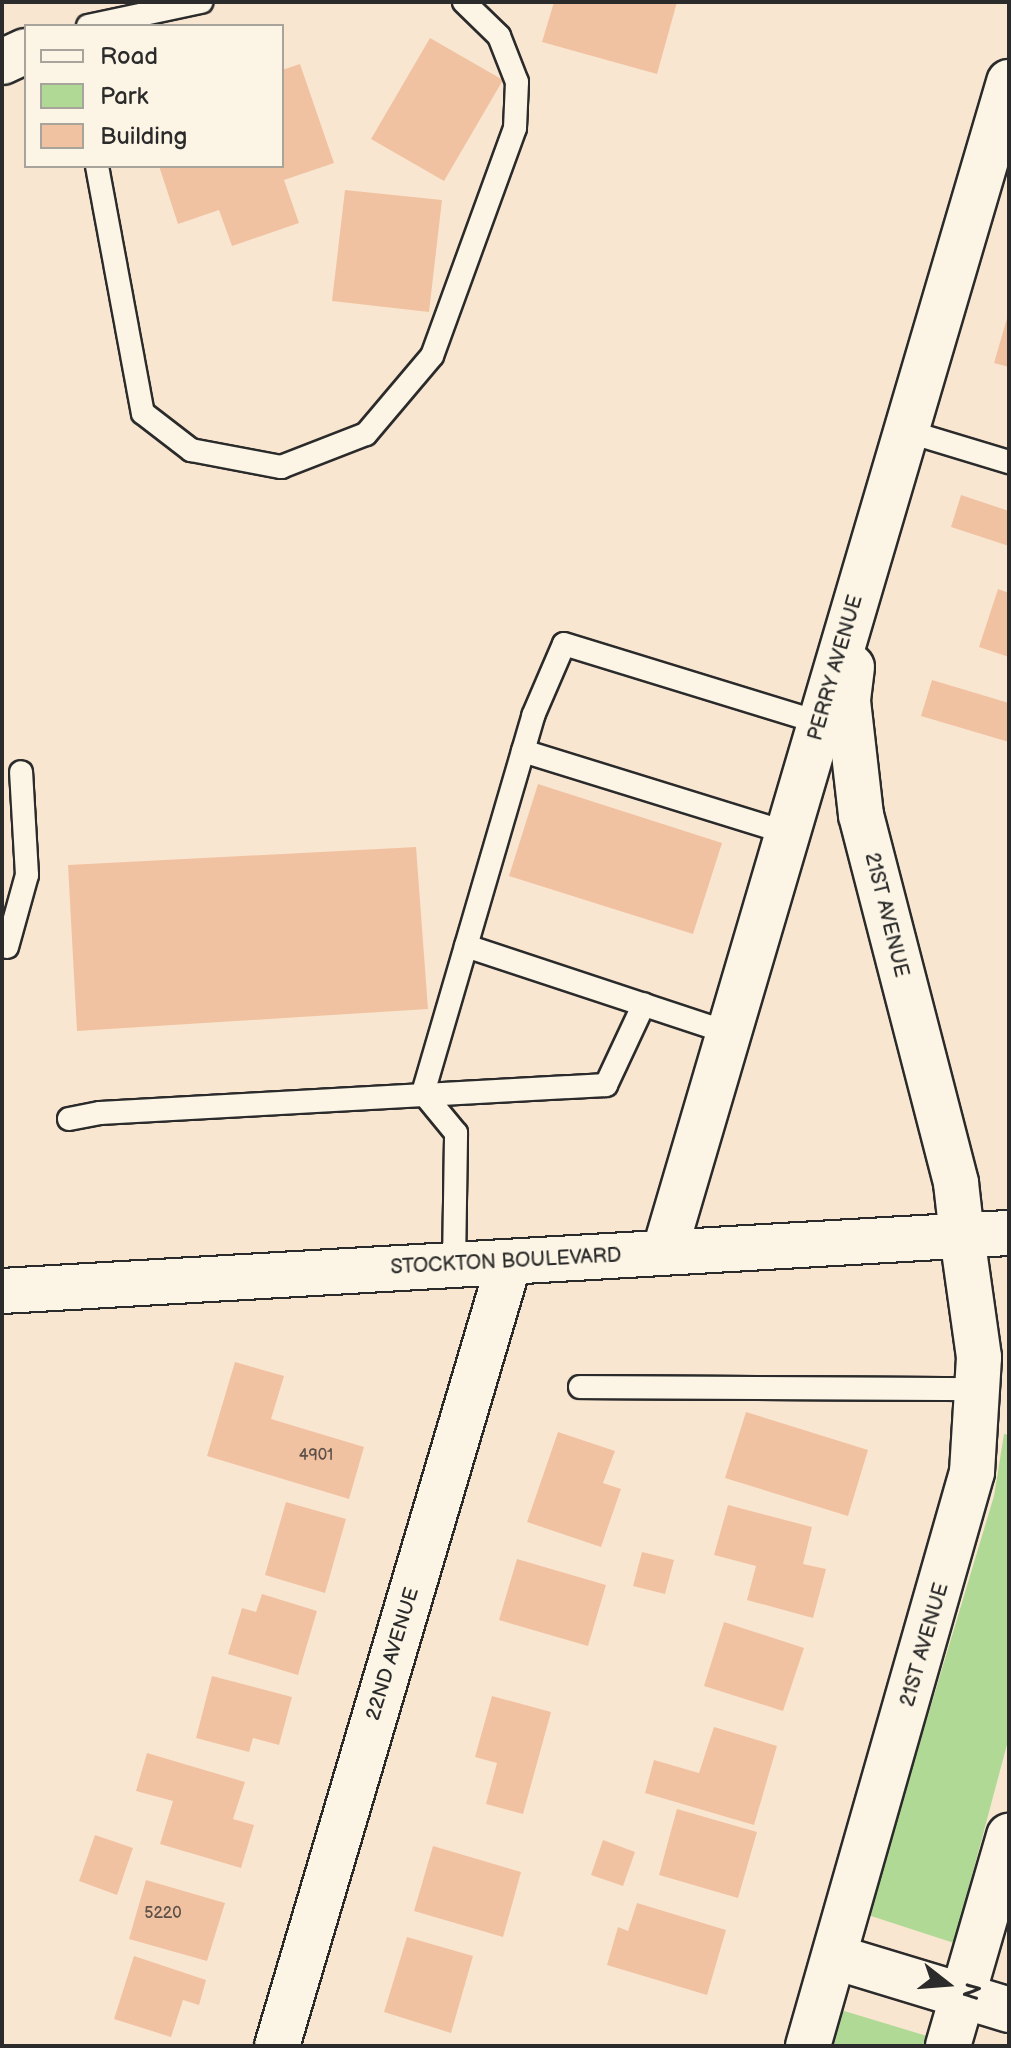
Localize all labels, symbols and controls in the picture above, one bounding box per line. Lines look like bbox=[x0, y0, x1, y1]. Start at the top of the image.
legend bbox=[24, 24, 284, 168]
text: Road bbox=[100, 42, 158, 71]
text: Park bbox=[100, 82, 148, 111]
text: Building bbox=[100, 122, 187, 151]
street label: PERRY AVENUE bbox=[804, 593, 868, 743]
street label: 21ST AVENUE bbox=[859, 850, 913, 980]
street label: STOCKTON BOULEVARD bbox=[390, 1244, 622, 1280]
house number: 4901 bbox=[299, 1446, 333, 1466]
street label: 21ST AVENUE bbox=[896, 1580, 954, 1710]
street label: 22ND AVENUE bbox=[361, 1585, 425, 1723]
house number: 5220 bbox=[144, 1904, 182, 1924]
north arrow bbox=[907, 1944, 987, 2024]
text: N bbox=[955, 1979, 986, 2003]

